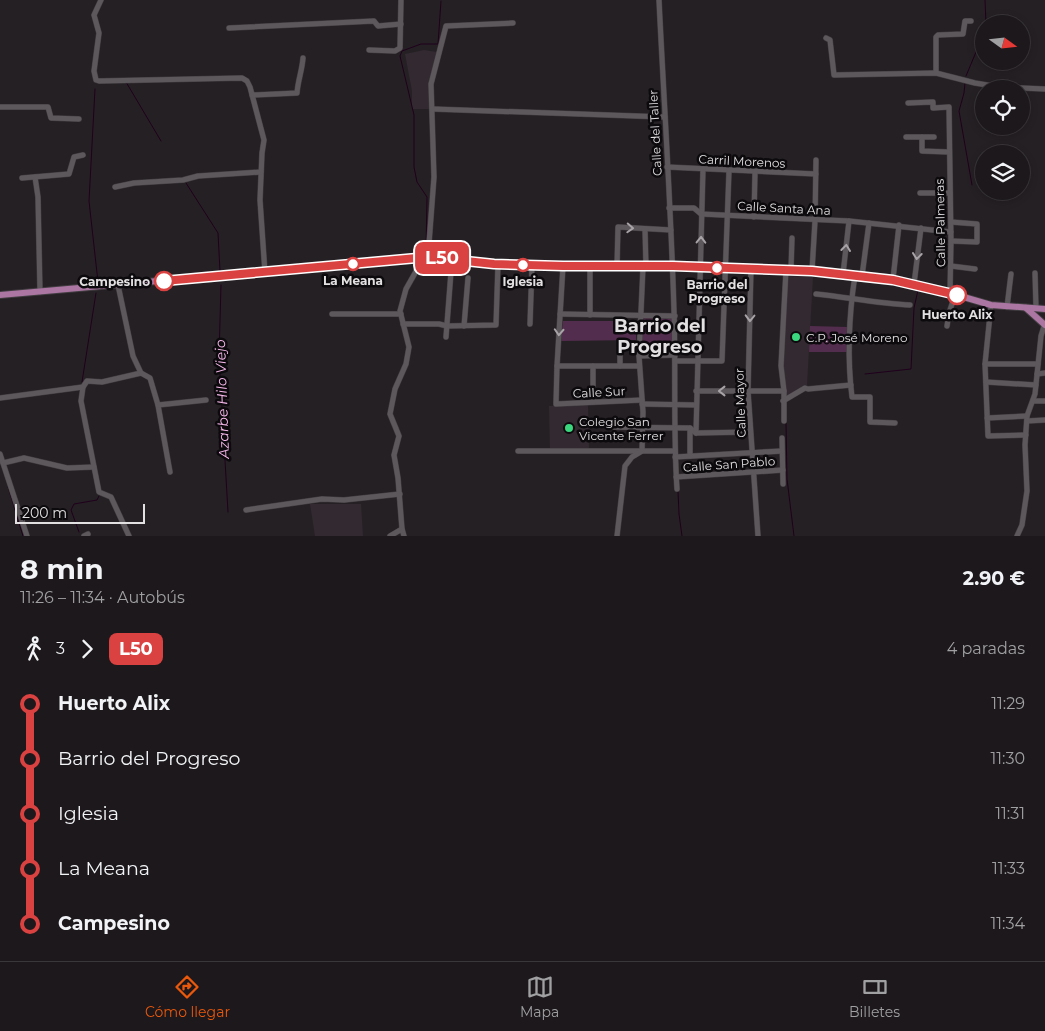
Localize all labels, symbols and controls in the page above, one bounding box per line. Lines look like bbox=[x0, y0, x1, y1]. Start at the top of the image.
north arrow bbox=[975, 15, 1030, 70]
map controls bbox=[975, 15, 1030, 200]
button: locate bbox=[975, 80, 1030, 135]
street label: Calle del Taller bbox=[645, 89, 665, 176]
button: layers bbox=[975, 145, 1030, 200]
street label: Carril Morenos bbox=[698, 151, 786, 171]
street label: Calle Palmeras bbox=[932, 179, 948, 267]
street label: Calle Santa Ana bbox=[737, 198, 831, 218]
one-way arrow bbox=[626, 223, 634, 233]
one-way arrow bbox=[695, 236, 706, 244]
line badge: L50 bbox=[413, 242, 471, 274]
one-way arrow bbox=[840, 243, 851, 251]
text: L50 bbox=[425, 247, 459, 269]
one-way arrow bbox=[913, 251, 923, 260]
marker: La Meana bbox=[346, 257, 360, 271]
marker: Iglesia bbox=[516, 258, 530, 272]
marker: Barrio del Progreso bbox=[710, 261, 724, 275]
marker: Campesino bbox=[154, 271, 174, 291]
place label: La Meana bbox=[323, 273, 383, 288]
place label: Campesino bbox=[79, 274, 150, 289]
place label: Iglesia bbox=[503, 274, 543, 289]
place label: Barrio del Progreso bbox=[686, 277, 748, 306]
marker: Huerto Alix bbox=[947, 285, 967, 305]
place label: Huerto Alix bbox=[922, 307, 993, 322]
one-way arrow bbox=[744, 314, 755, 322]
district label: Barrio del Progreso bbox=[614, 315, 706, 358]
one-way arrow bbox=[553, 328, 564, 336]
place label: C.P. José Moreno bbox=[806, 330, 908, 345]
marker: C.P. José Moreno bbox=[790, 331, 802, 343]
water label: Azarbe Hilo Viejo bbox=[211, 339, 233, 460]
street label: Calle Mayor bbox=[731, 368, 749, 438]
street label: Calle Sur bbox=[572, 383, 626, 401]
one-way arrow bbox=[718, 386, 726, 396]
place label: Colegio San Vicente Ferrer bbox=[579, 414, 664, 443]
marker: Colegio San Vicente Ferrer bbox=[563, 422, 575, 434]
street label: Calle San Pablo bbox=[682, 453, 776, 475]
scale bar bbox=[15, 501, 145, 524]
text: 200 m bbox=[22, 504, 67, 522]
text: 8 min bbox=[20, 552, 104, 586]
text: 2.90 € bbox=[963, 567, 1025, 590]
text: 11:26 – 11:34 · Autobús bbox=[20, 588, 185, 607]
icon: walk bbox=[20, 635, 48, 663]
icon: forward bbox=[73, 635, 101, 663]
text: L50 bbox=[119, 638, 153, 660]
text: 3 bbox=[56, 639, 65, 658]
text: 4 paradas bbox=[947, 639, 1025, 658]
text: Huerto Alix bbox=[58, 692, 170, 715]
text: 11:29 bbox=[991, 694, 1025, 713]
text: Barrio del Progreso bbox=[58, 747, 241, 770]
text: 11:30 bbox=[990, 749, 1025, 768]
text: Iglesia bbox=[58, 802, 119, 825]
text: 11:31 bbox=[995, 804, 1025, 823]
text: La Meana bbox=[58, 857, 150, 880]
text: 11:33 bbox=[992, 859, 1025, 878]
text: Campesino bbox=[58, 912, 170, 935]
text: 11:34 bbox=[990, 914, 1025, 933]
tab: Cómo llegar bbox=[145, 973, 230, 1021]
tab: Mapa bbox=[520, 973, 559, 1021]
tab: Billetes bbox=[849, 973, 900, 1021]

